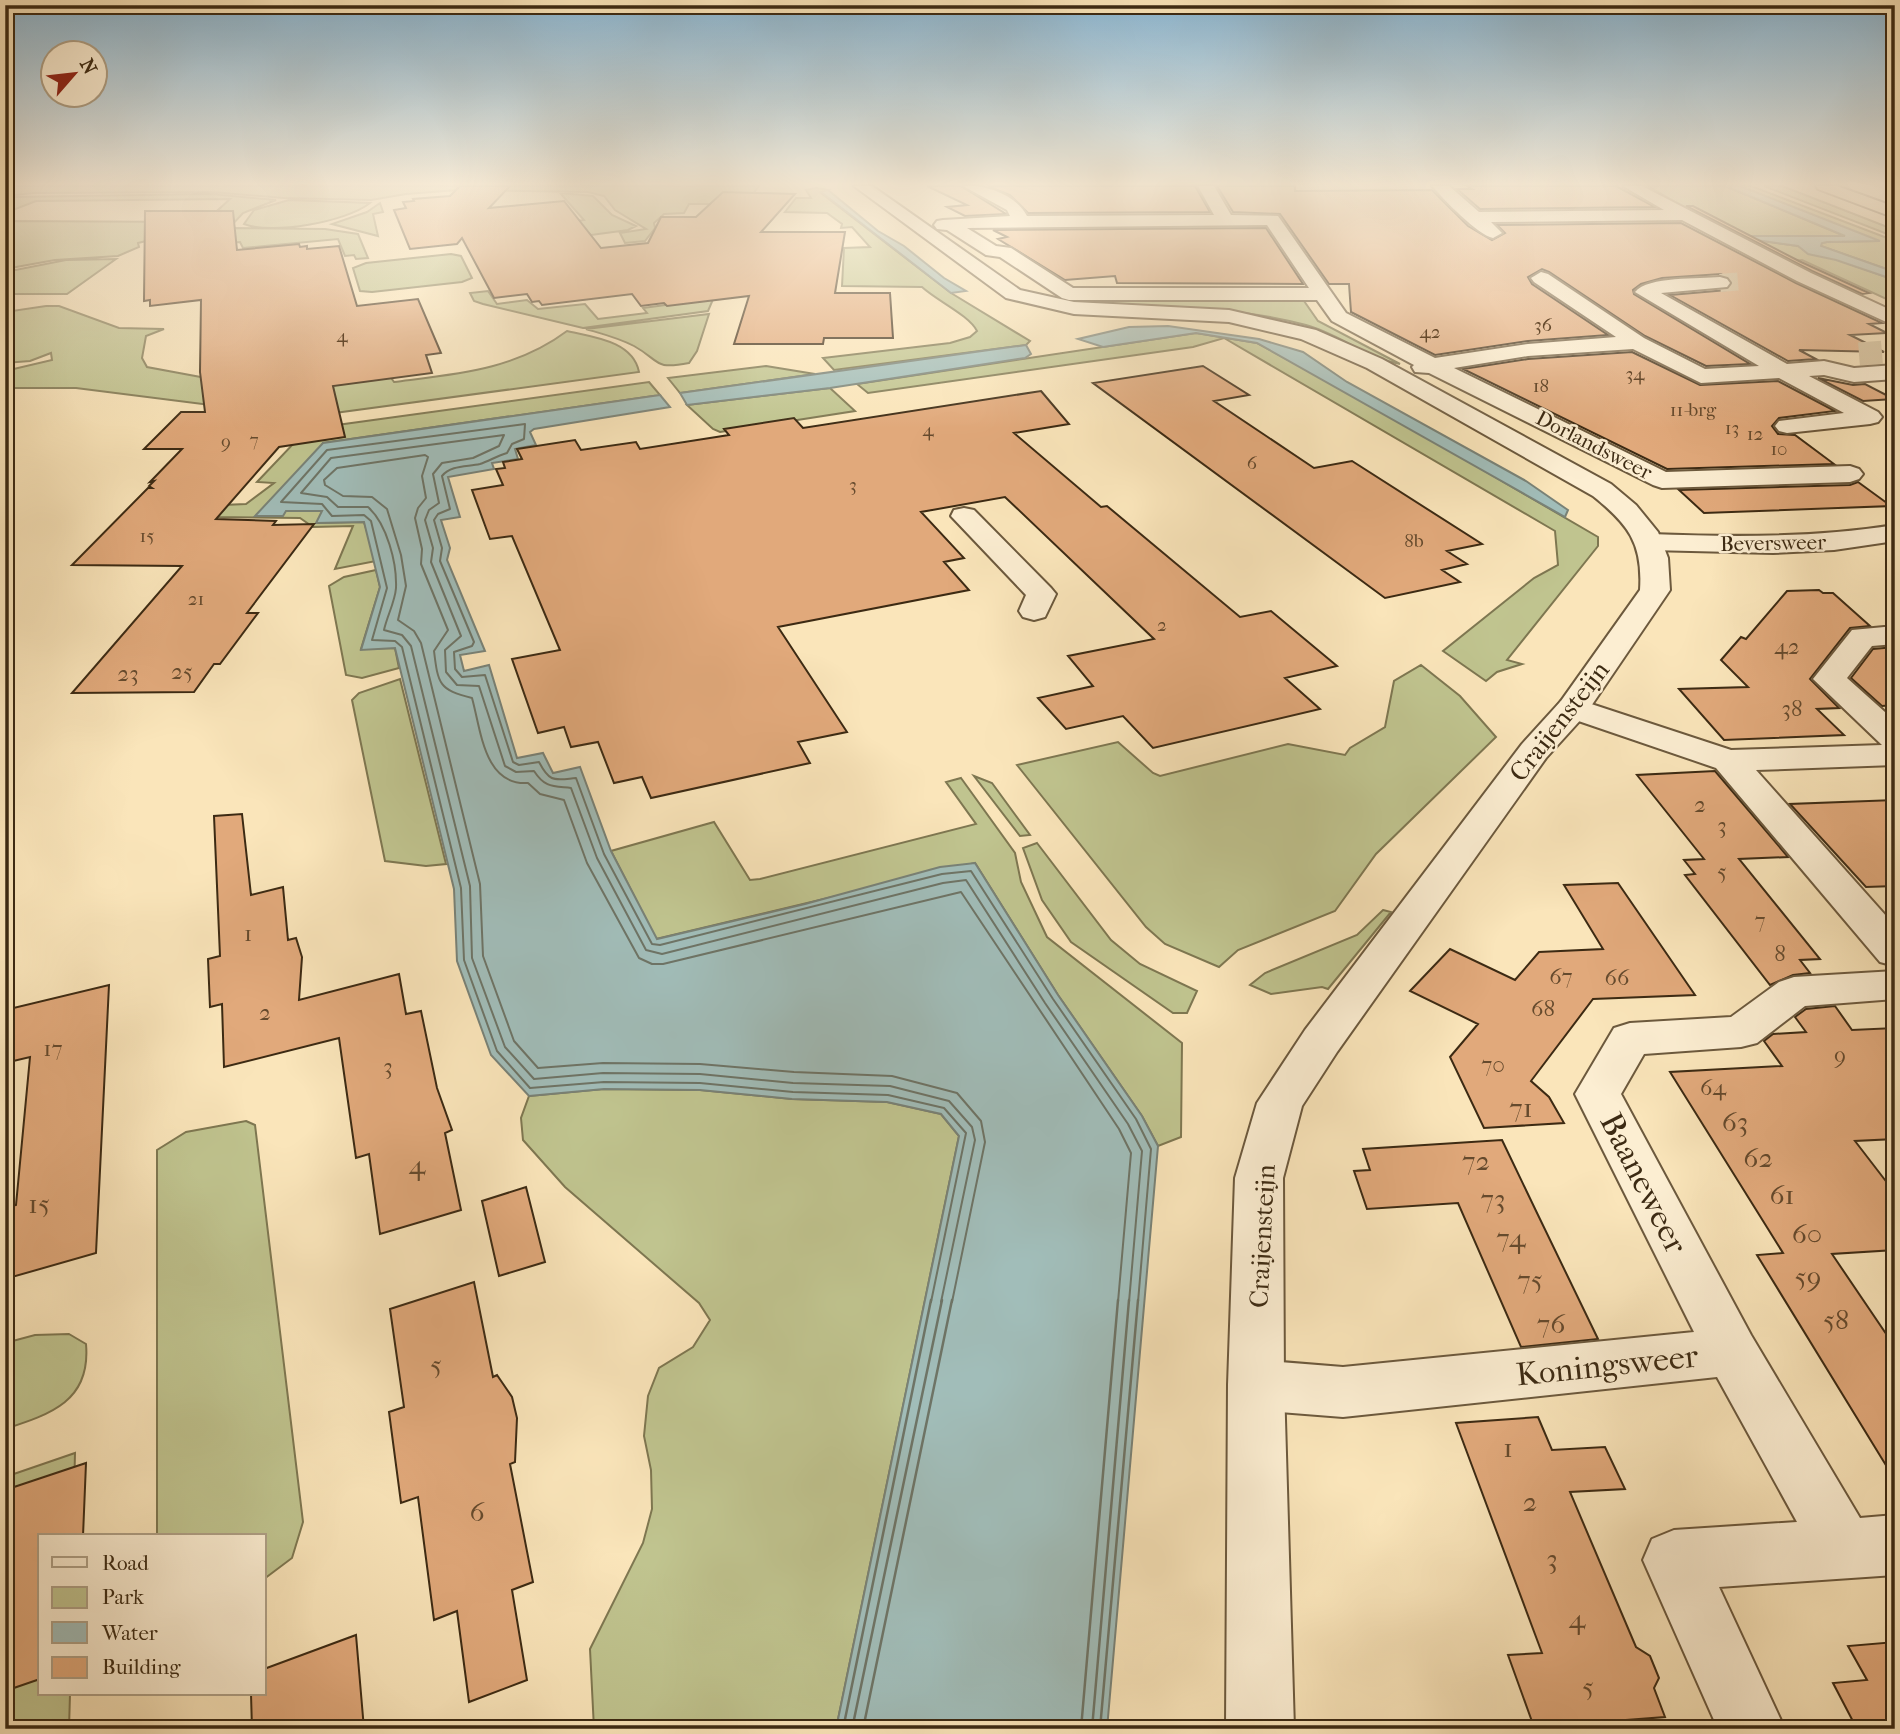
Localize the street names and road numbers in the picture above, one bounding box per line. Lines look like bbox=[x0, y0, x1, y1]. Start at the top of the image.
street label: Dorlandsweer bbox=[1532, 405, 1656, 485]
street label: Beversweer bbox=[1720, 530, 1826, 556]
street label: Craijensteijn bbox=[1503, 655, 1616, 787]
street label: Baaneweer bbox=[1592, 1107, 1695, 1260]
street label: Craijensteijn bbox=[1243, 1163, 1282, 1309]
street label: Koningsweer bbox=[1514, 1338, 1700, 1393]

